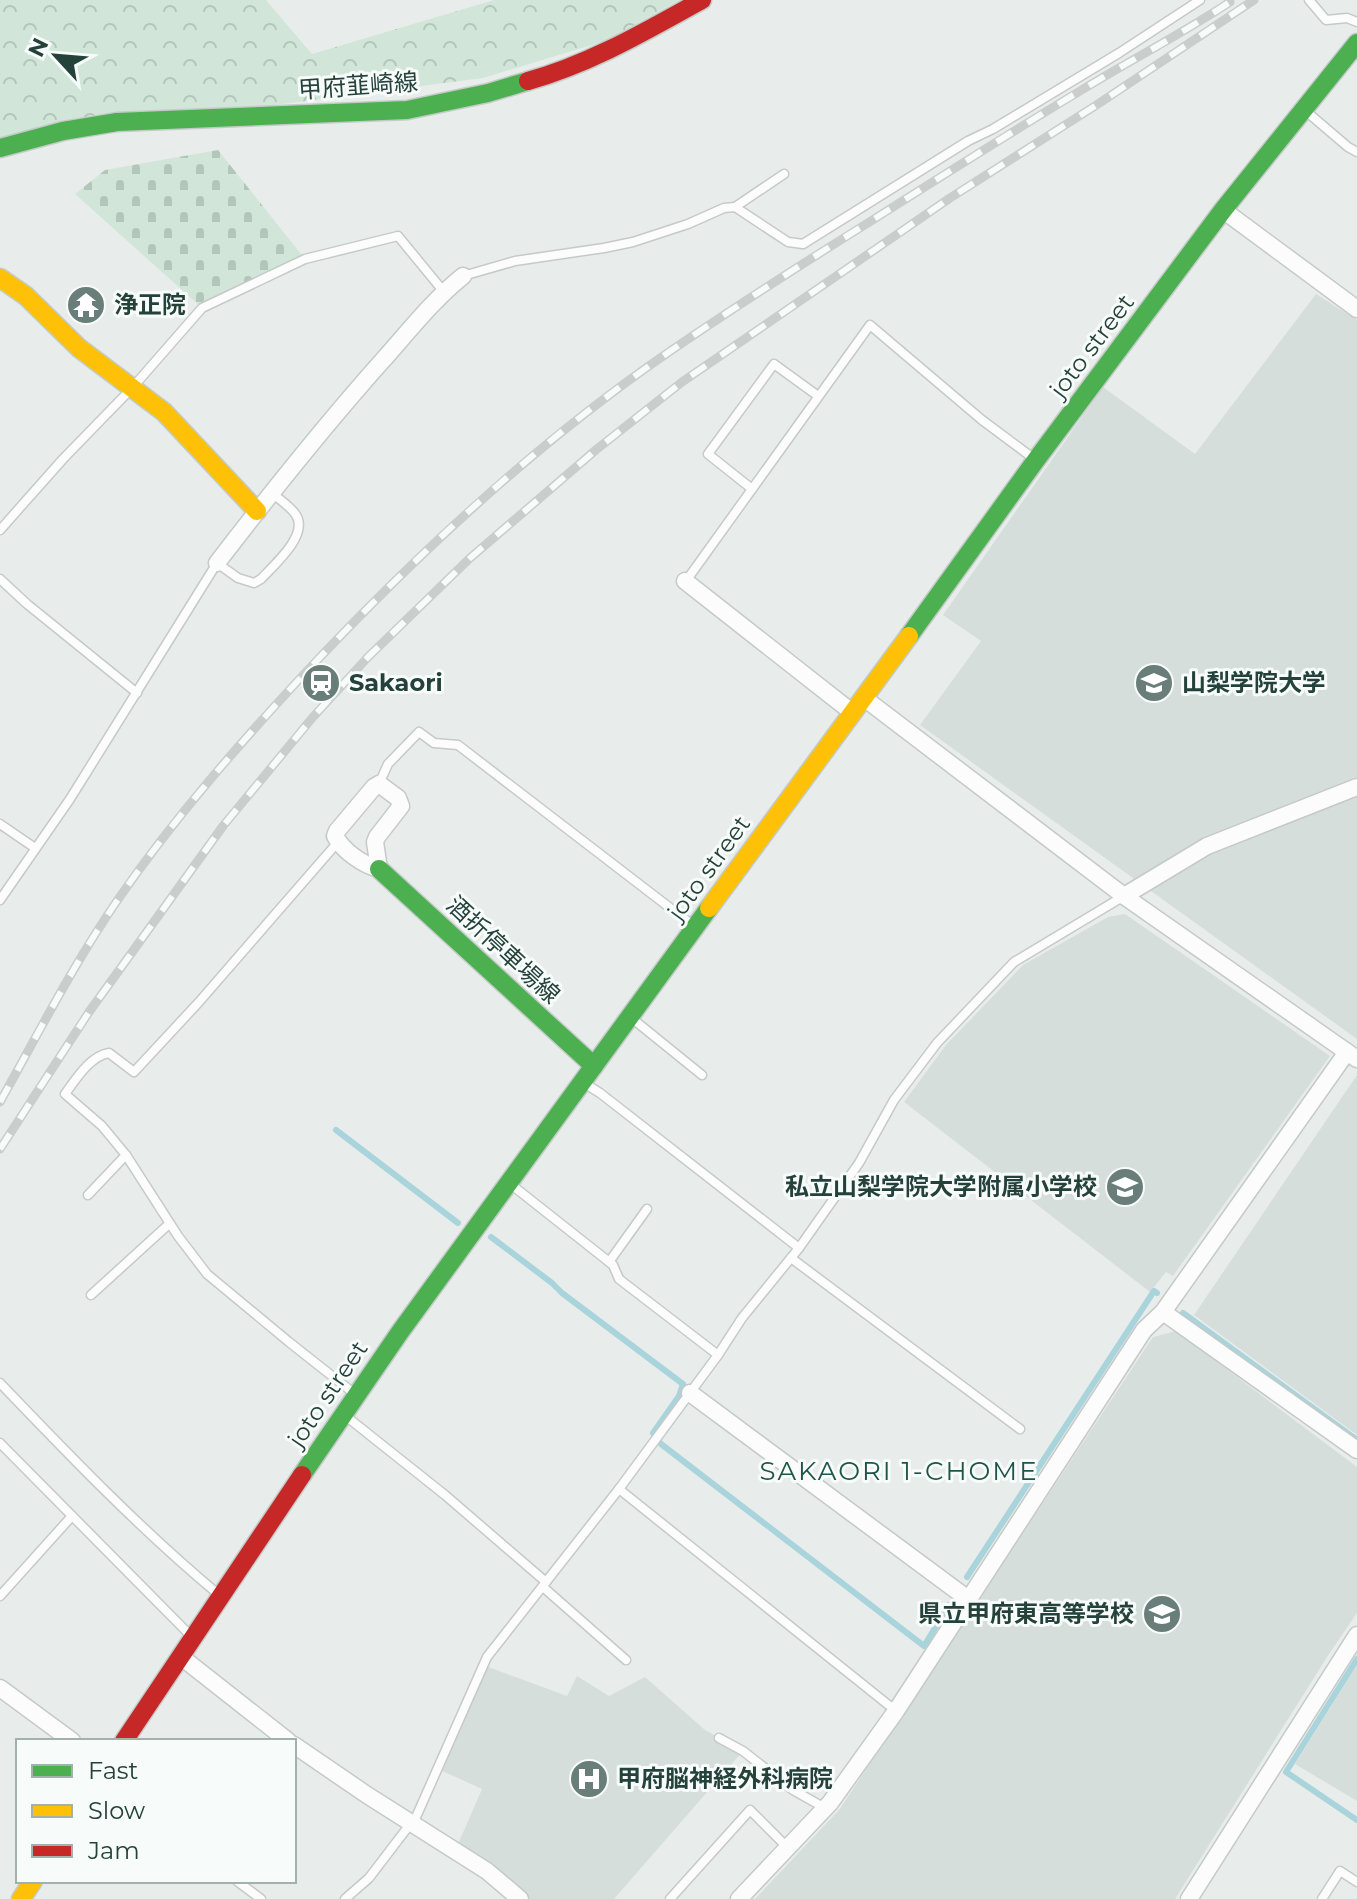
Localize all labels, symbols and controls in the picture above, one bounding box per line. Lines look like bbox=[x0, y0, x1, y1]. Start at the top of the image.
north arrow bbox=[16, 16, 96, 96]
text: N bbox=[22, 34, 55, 61]
street label: 甲府韮崎線 bbox=[297, 67, 419, 104]
temple icon: 浄正院 bbox=[65, 284, 107, 326]
street label: joto street bbox=[1042, 288, 1140, 405]
place label: 浄正院 bbox=[114, 290, 186, 319]
station icon: Sakaori bbox=[300, 662, 342, 704]
school or university icon: 山梨学院大学 bbox=[1133, 662, 1175, 704]
place label: Sakaori bbox=[349, 668, 443, 697]
place label: 山梨学院大学 bbox=[1182, 668, 1326, 697]
street label: joto street bbox=[659, 810, 756, 928]
street label: 酒折停車場線 bbox=[441, 890, 566, 1009]
school or university icon: 私立山梨学院大学附属小学校 bbox=[1104, 1166, 1146, 1208]
place label: 私立山梨学院大学附属小学校 bbox=[785, 1172, 1097, 1201]
street label: joto street bbox=[280, 1335, 374, 1455]
district label: SAKAORI 1-CHOME bbox=[759, 1455, 1039, 1487]
school or university icon: 県立甲府東高等学校 bbox=[1141, 1593, 1183, 1635]
place label: 県立甲府東高等学校 bbox=[918, 1599, 1134, 1628]
legend bbox=[16, 1739, 296, 1883]
text: Fast bbox=[88, 1756, 139, 1785]
hospital icon: 甲府脳神経外科病院 bbox=[568, 1758, 610, 1800]
place label: 甲府脳神経外科病院 bbox=[617, 1764, 833, 1793]
text: Slow bbox=[88, 1796, 145, 1825]
text: Jam bbox=[87, 1836, 140, 1865]

